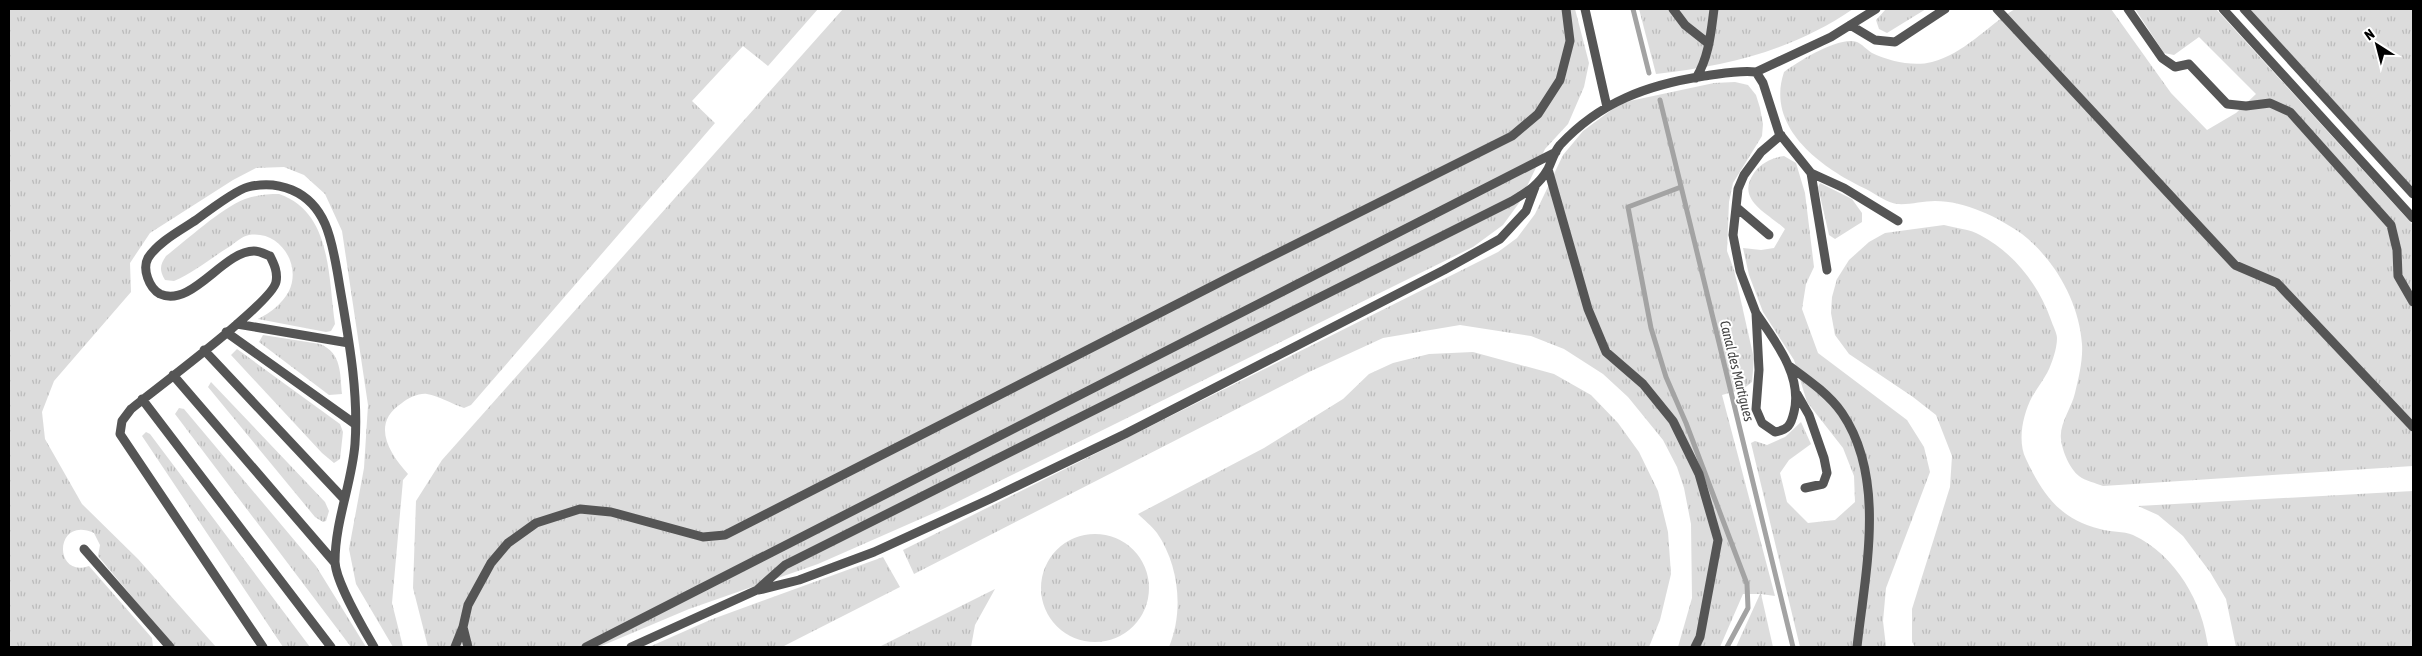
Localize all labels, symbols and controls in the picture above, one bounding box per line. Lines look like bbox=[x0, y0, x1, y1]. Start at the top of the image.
north arrow bbox=[2352, 20, 2402, 70]
text: N bbox=[2361, 26, 2377, 43]
water label: Canal des Martigues bbox=[1717, 319, 1757, 423]

